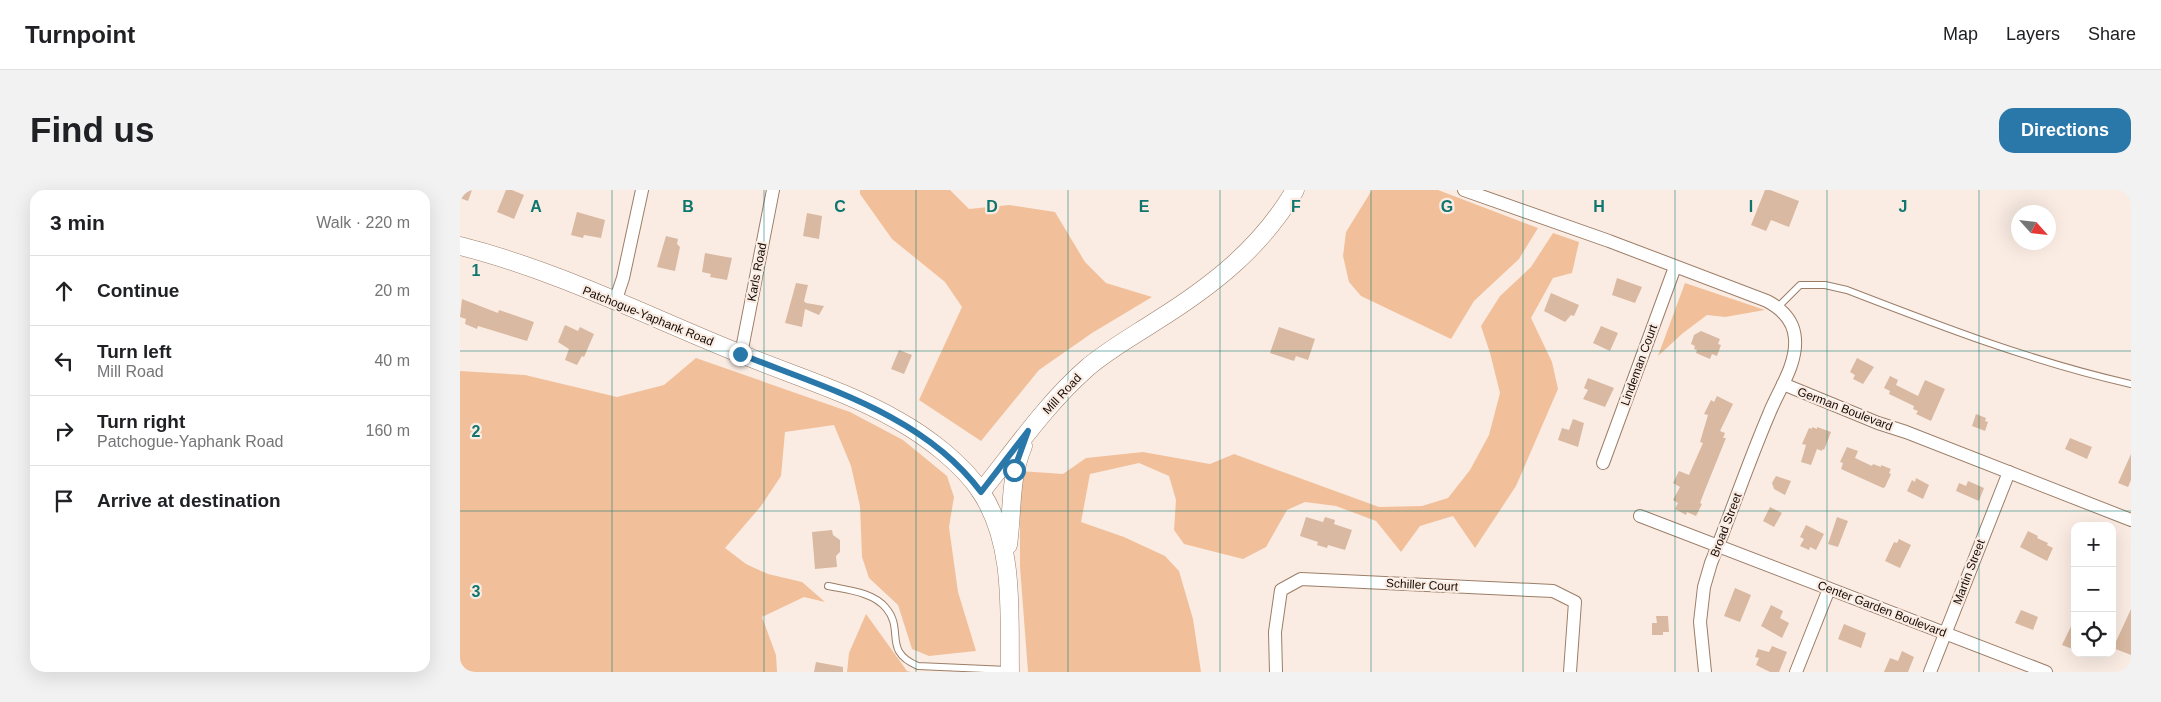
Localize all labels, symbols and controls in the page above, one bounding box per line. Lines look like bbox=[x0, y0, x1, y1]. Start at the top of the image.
text: Turnpoint bbox=[25, 21, 135, 48]
text: Map bbox=[1943, 24, 1978, 44]
text: Layers bbox=[2006, 24, 2060, 44]
text: Share bbox=[2088, 24, 2136, 44]
button: Directions bbox=[1999, 108, 2131, 153]
text: Find us bbox=[30, 110, 154, 149]
text: A bbox=[530, 198, 542, 215]
text: B bbox=[682, 198, 694, 215]
text: C bbox=[834, 198, 846, 215]
text: D bbox=[986, 198, 998, 215]
text: E bbox=[1139, 198, 1150, 215]
text: F bbox=[1291, 198, 1301, 215]
text: G bbox=[1441, 198, 1453, 215]
text: H bbox=[1593, 198, 1605, 215]
text: I bbox=[1749, 198, 1753, 215]
text: J bbox=[1899, 198, 1907, 215]
north arrow bbox=[2011, 205, 2056, 250]
text: 3 min bbox=[50, 211, 105, 234]
text: Walk · 220 m bbox=[316, 214, 410, 231]
street label: Karls Road bbox=[744, 242, 770, 302]
text: 1 bbox=[472, 262, 481, 279]
icon: ahead bbox=[50, 277, 78, 305]
text: Continue bbox=[97, 280, 179, 301]
text: 20 m bbox=[374, 282, 410, 299]
street label: Patchogue-Yaphank Road bbox=[581, 283, 715, 349]
street label: Lindeman Court bbox=[1618, 322, 1660, 408]
text: Turn left bbox=[97, 341, 172, 362]
route end bbox=[729, 343, 752, 366]
icon: left bbox=[50, 347, 78, 375]
text: 40 m bbox=[374, 352, 410, 369]
text: Mill Road bbox=[97, 363, 164, 380]
street label: Mill Road bbox=[1040, 371, 1084, 417]
street label: German Boulevard bbox=[1795, 384, 1895, 434]
text: Turn right bbox=[97, 411, 185, 432]
icon: right bbox=[50, 417, 78, 445]
text: 160 m bbox=[366, 422, 410, 439]
text: 2 bbox=[472, 423, 481, 440]
text: Patchogue-Yaphank Road bbox=[97, 433, 284, 450]
route start bbox=[1003, 459, 1026, 482]
icon: arrive bbox=[50, 487, 78, 515]
text: Arrive at destination bbox=[97, 490, 281, 511]
street label: Broad Street bbox=[1707, 490, 1745, 559]
map controls bbox=[2071, 522, 2116, 657]
button: + bbox=[2071, 522, 2116, 567]
street label: Martin Street bbox=[1950, 537, 1988, 607]
button: − bbox=[2071, 567, 2116, 612]
street label: Schiller Court bbox=[1386, 576, 1459, 594]
street label: Center Garden Boulevard bbox=[1816, 578, 1948, 640]
text: 3 bbox=[472, 583, 481, 600]
button: locate bbox=[2071, 612, 2116, 657]

